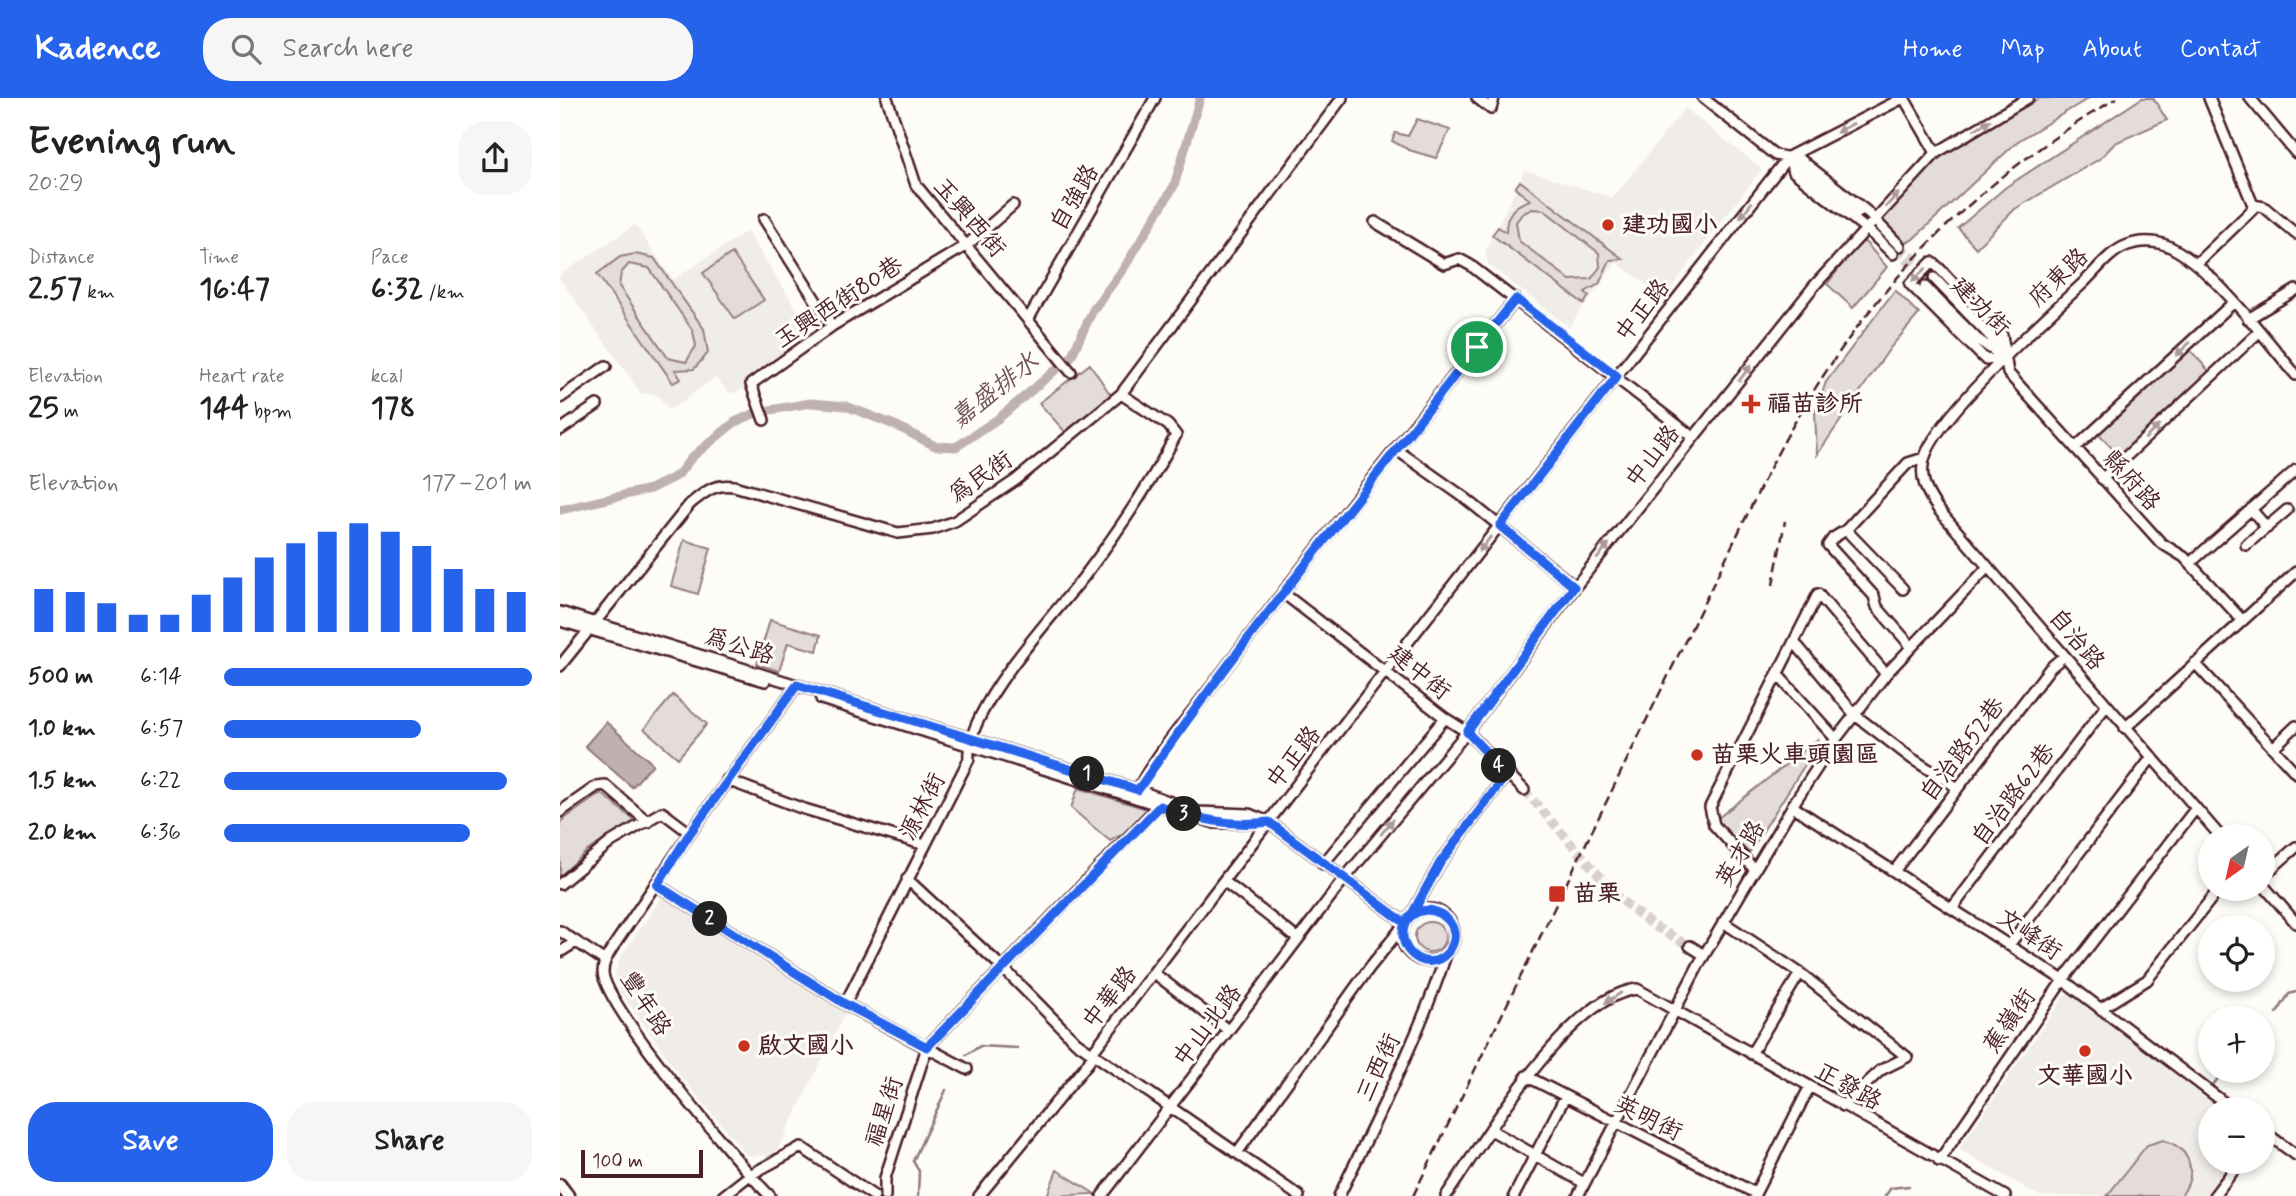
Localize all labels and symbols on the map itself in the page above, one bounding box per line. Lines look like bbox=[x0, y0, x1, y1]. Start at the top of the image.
one-way arrow bbox=[1973, 119, 1992, 131]
one-way arrow bbox=[1836, 122, 1855, 134]
street label: 自強路 bbox=[1044, 159, 1106, 237]
street label: 玉興西街 bbox=[926, 172, 1012, 264]
one-way arrow bbox=[1883, 192, 1899, 209]
one-way arrow bbox=[1738, 201, 1753, 219]
place label: 建功國小 bbox=[1622, 210, 1718, 241]
marker: 建功國小 bbox=[1600, 217, 1616, 233]
street label: 府東路 bbox=[2022, 242, 2096, 314]
street label: 玉興西街80巷 bbox=[769, 250, 909, 356]
one-way arrow bbox=[1911, 267, 1928, 283]
street label: 建功街 bbox=[1944, 271, 2016, 343]
street label: 中正路 bbox=[1609, 273, 1677, 349]
pin bbox=[1447, 317, 1507, 377]
one-way arrow bbox=[2175, 341, 2192, 357]
water label: 嘉盛排水 bbox=[944, 345, 1047, 436]
one-way arrow bbox=[1737, 365, 1752, 383]
place label: 福苗診所 bbox=[1767, 389, 1863, 420]
marker: 福苗診所 bbox=[1741, 394, 1761, 414]
street label: 中山路 bbox=[1619, 419, 1687, 495]
one-way arrow bbox=[2143, 424, 2160, 440]
street label: 縣府路 bbox=[2095, 444, 2167, 518]
street label: 為民街 bbox=[943, 445, 1019, 511]
one-way arrow bbox=[1478, 535, 1493, 553]
one-way arrow bbox=[1596, 543, 1611, 561]
street label: 自治路 bbox=[2041, 602, 2111, 678]
street label: 為公路 bbox=[700, 622, 778, 672]
street label: 建中街 bbox=[1381, 638, 1457, 708]
street label: 自治路52巷 bbox=[1914, 692, 2012, 808]
street label: 中正路 bbox=[1260, 720, 1328, 796]
street label: 自治路62巷 bbox=[1965, 737, 2063, 853]
place label: 苗栗火車頭園區 bbox=[1711, 740, 1879, 771]
marker: 苗栗火車頭園區 bbox=[1689, 747, 1705, 763]
pin: 4 bbox=[1482, 748, 1516, 784]
pin: 1 bbox=[1070, 756, 1104, 792]
street label: 源林街 bbox=[893, 768, 953, 846]
pin: 3 bbox=[1166, 796, 1202, 832]
street label: 英才路 bbox=[1709, 815, 1773, 893]
one-way arrow bbox=[1379, 818, 1394, 835]
north arrow bbox=[2198, 824, 2275, 901]
place label: 苗栗 bbox=[1573, 879, 1621, 910]
marker: 苗栗 bbox=[1547, 884, 1567, 904]
pin: 2 bbox=[692, 902, 728, 936]
street label: 文峰街 bbox=[1990, 902, 2068, 968]
street label: 中華路 bbox=[1076, 960, 1144, 1036]
street label: 豐年路 bbox=[612, 965, 678, 1043]
street label: 中山北路 bbox=[1167, 978, 1249, 1074]
street label: 蕉嶺街 bbox=[1977, 983, 2043, 1059]
one-way arrow bbox=[1603, 991, 1623, 1004]
street label: 三西街 bbox=[1350, 1029, 1408, 1107]
place label: 啟文國小 bbox=[758, 1031, 854, 1062]
marker: 啟文國小 bbox=[736, 1038, 752, 1054]
marker: 文華國小 bbox=[2077, 1043, 2093, 1059]
street label: 正發路 bbox=[1809, 1056, 1887, 1118]
place label: 文華國小 bbox=[2037, 1061, 2133, 1092]
street label: 福星街 bbox=[859, 1073, 911, 1151]
street label: 英明街 bbox=[1609, 1089, 1687, 1149]
scale bar bbox=[581, 1147, 704, 1179]

